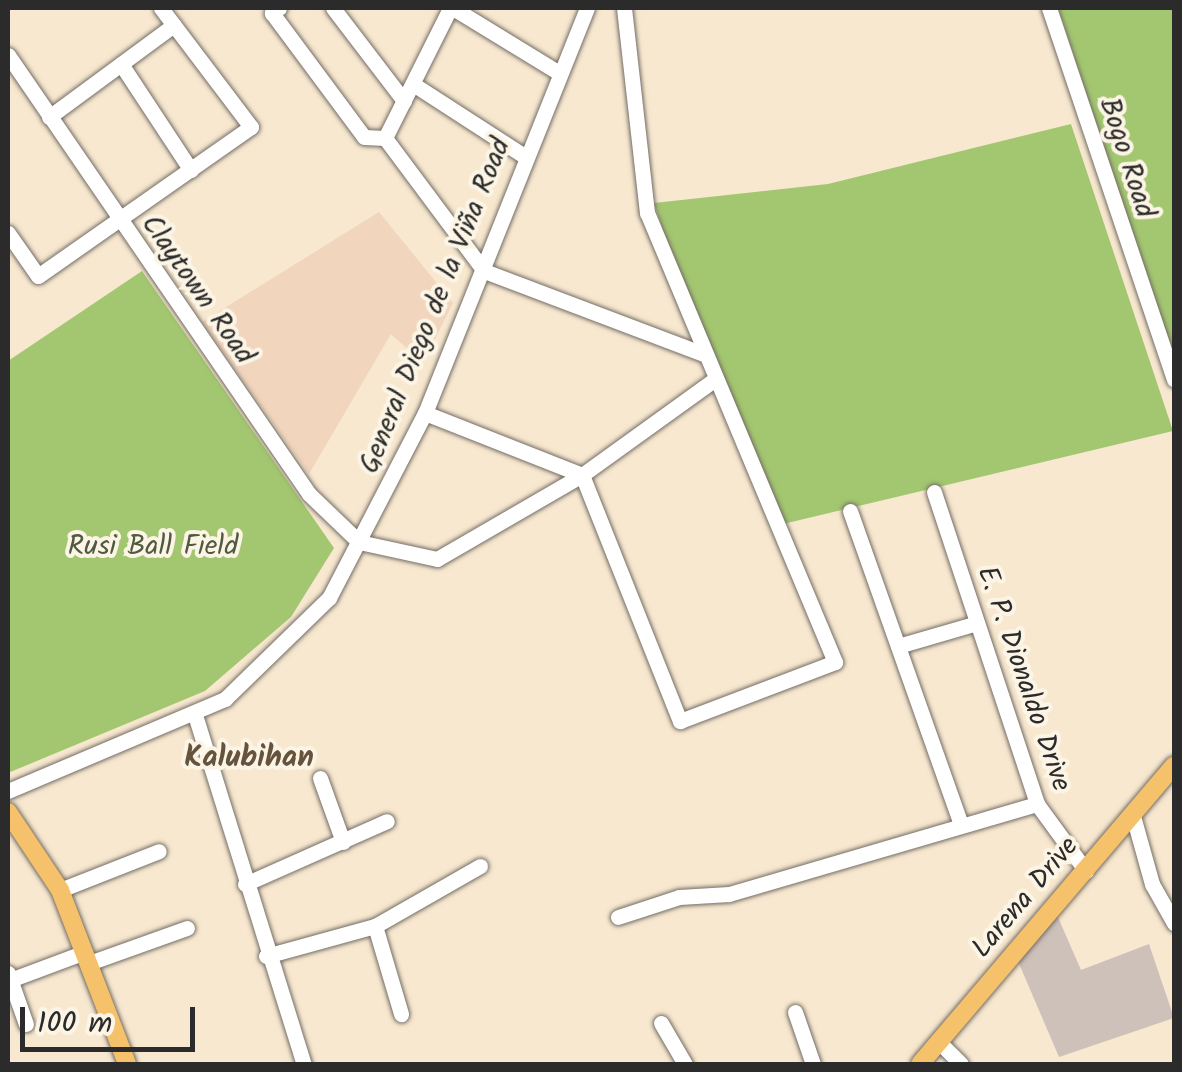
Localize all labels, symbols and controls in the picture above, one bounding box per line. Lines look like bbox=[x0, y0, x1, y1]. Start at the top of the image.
street label: Bogo Road bbox=[1091, 94, 1161, 222]
street label: General Diego de la Viña Road bbox=[353, 134, 519, 478]
street label: Claytown Road bbox=[133, 209, 261, 371]
park label: Rusi Ball Field bbox=[68, 530, 238, 564]
street label: E. P. Dionaldo Drive bbox=[969, 562, 1077, 796]
district label: Kalubihan bbox=[184, 740, 314, 776]
street label: Larena Drive bbox=[966, 831, 1086, 965]
scale bar bbox=[25, 987, 200, 1049]
text: 100 m bbox=[37, 1000, 112, 1048]

